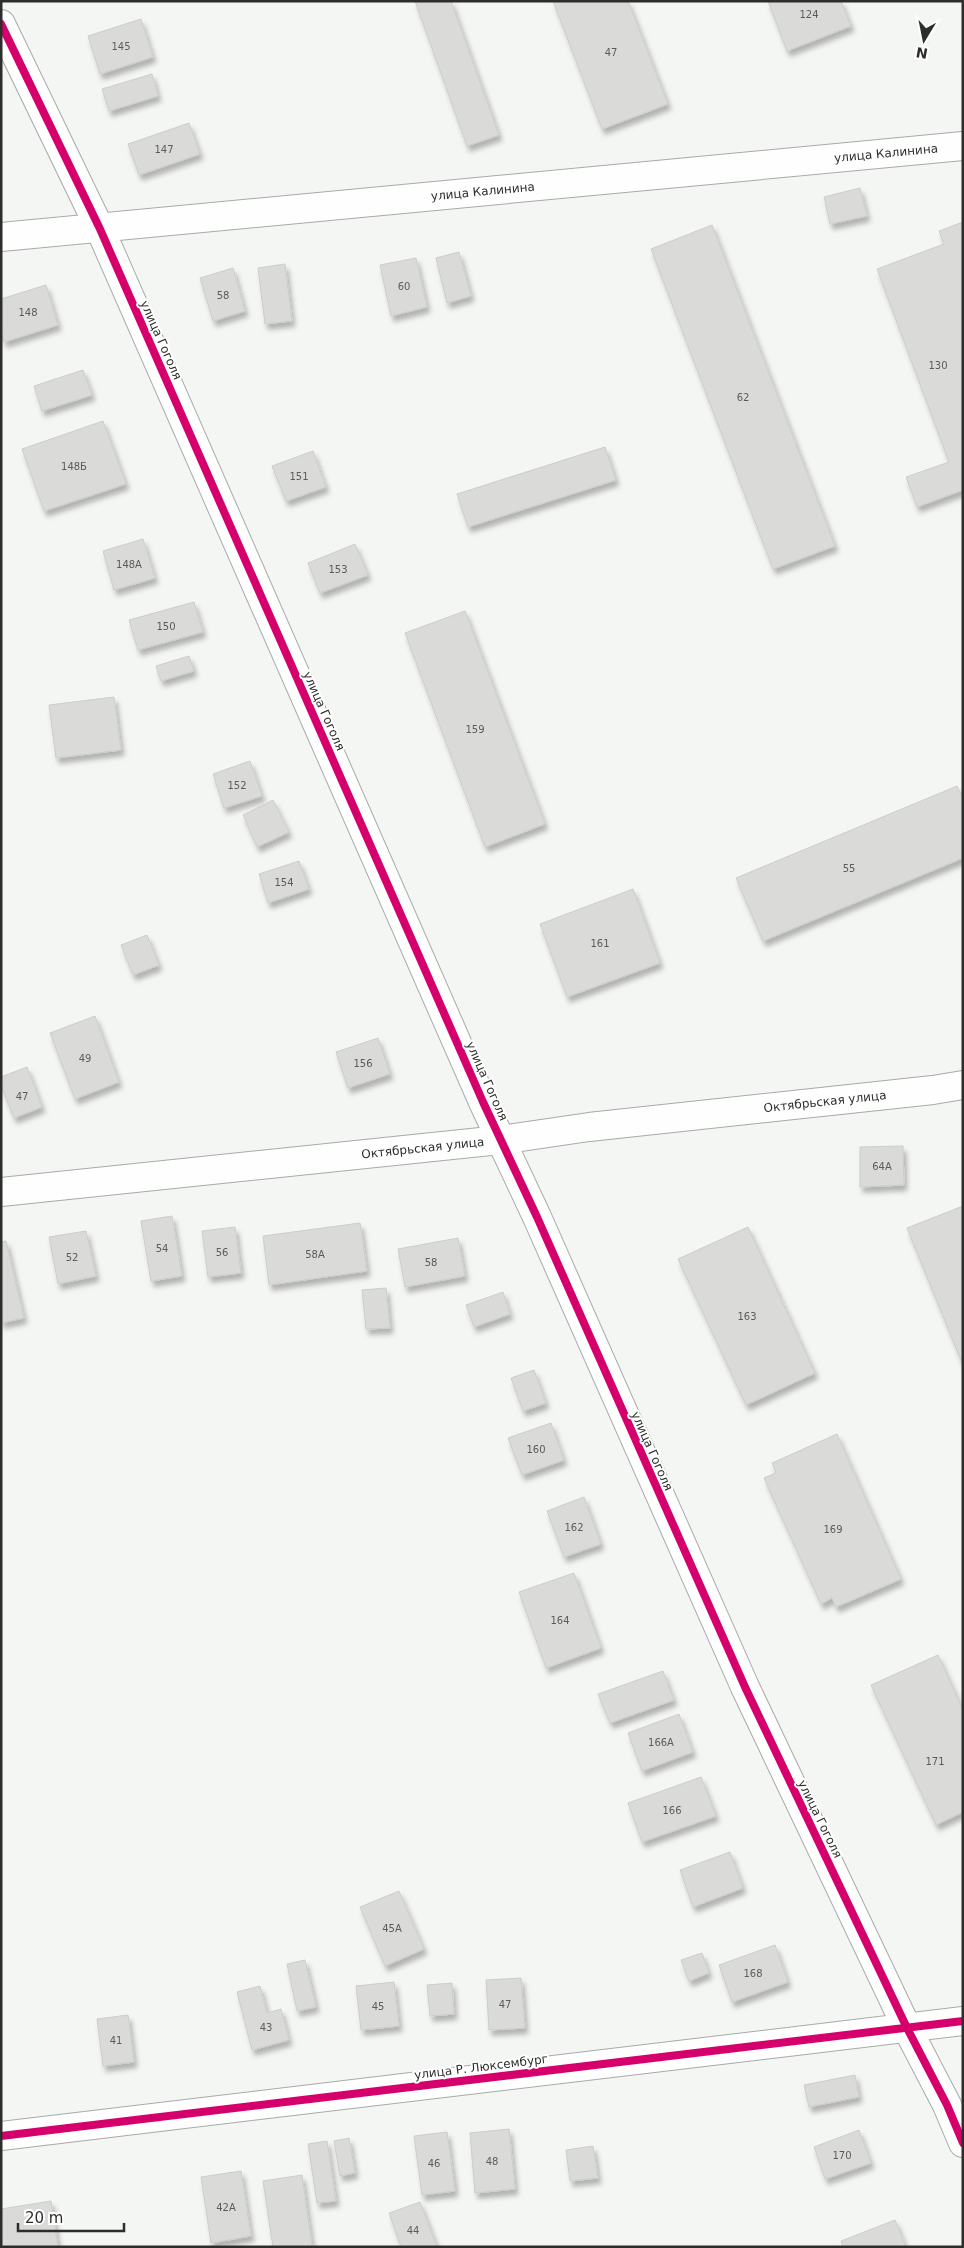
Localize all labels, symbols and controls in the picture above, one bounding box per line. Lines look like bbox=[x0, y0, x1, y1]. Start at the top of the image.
house number: 124 bbox=[799, 9, 819, 20]
north arrow bbox=[899, 15, 949, 65]
house number: 145 bbox=[111, 41, 131, 52]
text: N bbox=[915, 44, 929, 62]
house number: 47 bbox=[605, 47, 617, 58]
street label: улица Калинина bbox=[834, 141, 939, 165]
house number: 147 bbox=[154, 144, 174, 155]
street label: улица Калинина bbox=[430, 180, 535, 203]
house number: 60 bbox=[398, 281, 410, 292]
house number: 58 bbox=[217, 290, 229, 301]
street label: улица Гоголя bbox=[137, 298, 185, 382]
house number: 148 bbox=[18, 307, 38, 318]
house number: 130 bbox=[928, 360, 948, 371]
house number: 62 bbox=[737, 392, 749, 403]
house number: 148Б bbox=[61, 461, 87, 472]
house number: 151 bbox=[289, 471, 309, 482]
house number: 148А bbox=[116, 559, 142, 570]
house number: 153 bbox=[328, 564, 348, 575]
house number: 150 bbox=[156, 621, 176, 632]
street label: улица Гоголя bbox=[300, 669, 348, 753]
house number: 159 bbox=[465, 724, 485, 735]
house number: 152 bbox=[227, 780, 247, 791]
house number: 55 bbox=[843, 863, 855, 874]
house number: 154 bbox=[274, 877, 294, 888]
house number: 161 bbox=[590, 938, 610, 949]
street label: улица Гоголя bbox=[463, 1039, 511, 1123]
house number: 49 bbox=[79, 1053, 91, 1064]
house number: 156 bbox=[353, 1058, 373, 1069]
street label: Октябрьская улица bbox=[763, 1088, 887, 1115]
house number: 47 bbox=[16, 1091, 28, 1102]
street label: Октябрьская улица bbox=[361, 1135, 485, 1161]
house number: 64А bbox=[872, 1161, 892, 1172]
house number: 54 bbox=[156, 1243, 168, 1254]
house number: 56 bbox=[216, 1247, 228, 1258]
house number: 58А bbox=[305, 1249, 325, 1260]
house number: 52 bbox=[66, 1252, 78, 1263]
house number: 58 bbox=[425, 1257, 437, 1268]
house number: 163 bbox=[737, 1311, 757, 1322]
street label: улица Гоголя bbox=[628, 1409, 676, 1493]
house number: 160 bbox=[526, 1444, 546, 1455]
house number: 162 bbox=[564, 1522, 584, 1533]
house number: 169 bbox=[823, 1524, 843, 1535]
house number: 164 bbox=[550, 1615, 570, 1626]
house number: 166А bbox=[648, 1737, 674, 1748]
house number: 171 bbox=[925, 1756, 945, 1767]
street label: улица Гоголя bbox=[795, 1778, 845, 1860]
house number: 166 bbox=[662, 1805, 682, 1816]
house number: 45А bbox=[382, 1923, 402, 1934]
house number: 168 bbox=[743, 1968, 763, 1979]
house number: 47 bbox=[499, 1999, 511, 2010]
house number: 45 bbox=[372, 2001, 384, 2012]
house number: 43 bbox=[260, 2022, 272, 2033]
house number: 41 bbox=[110, 2035, 122, 2046]
street label: улица Р. Люксембург bbox=[413, 2052, 549, 2082]
house number: 170 bbox=[832, 2150, 852, 2161]
house number: 48 bbox=[486, 2156, 498, 2167]
house number: 46 bbox=[428, 2158, 440, 2169]
scale bar bbox=[18, 2200, 124, 2232]
house number: 42А bbox=[216, 2202, 236, 2213]
text: 20 m bbox=[25, 2209, 63, 2227]
house number: 44 bbox=[407, 2225, 419, 2236]

